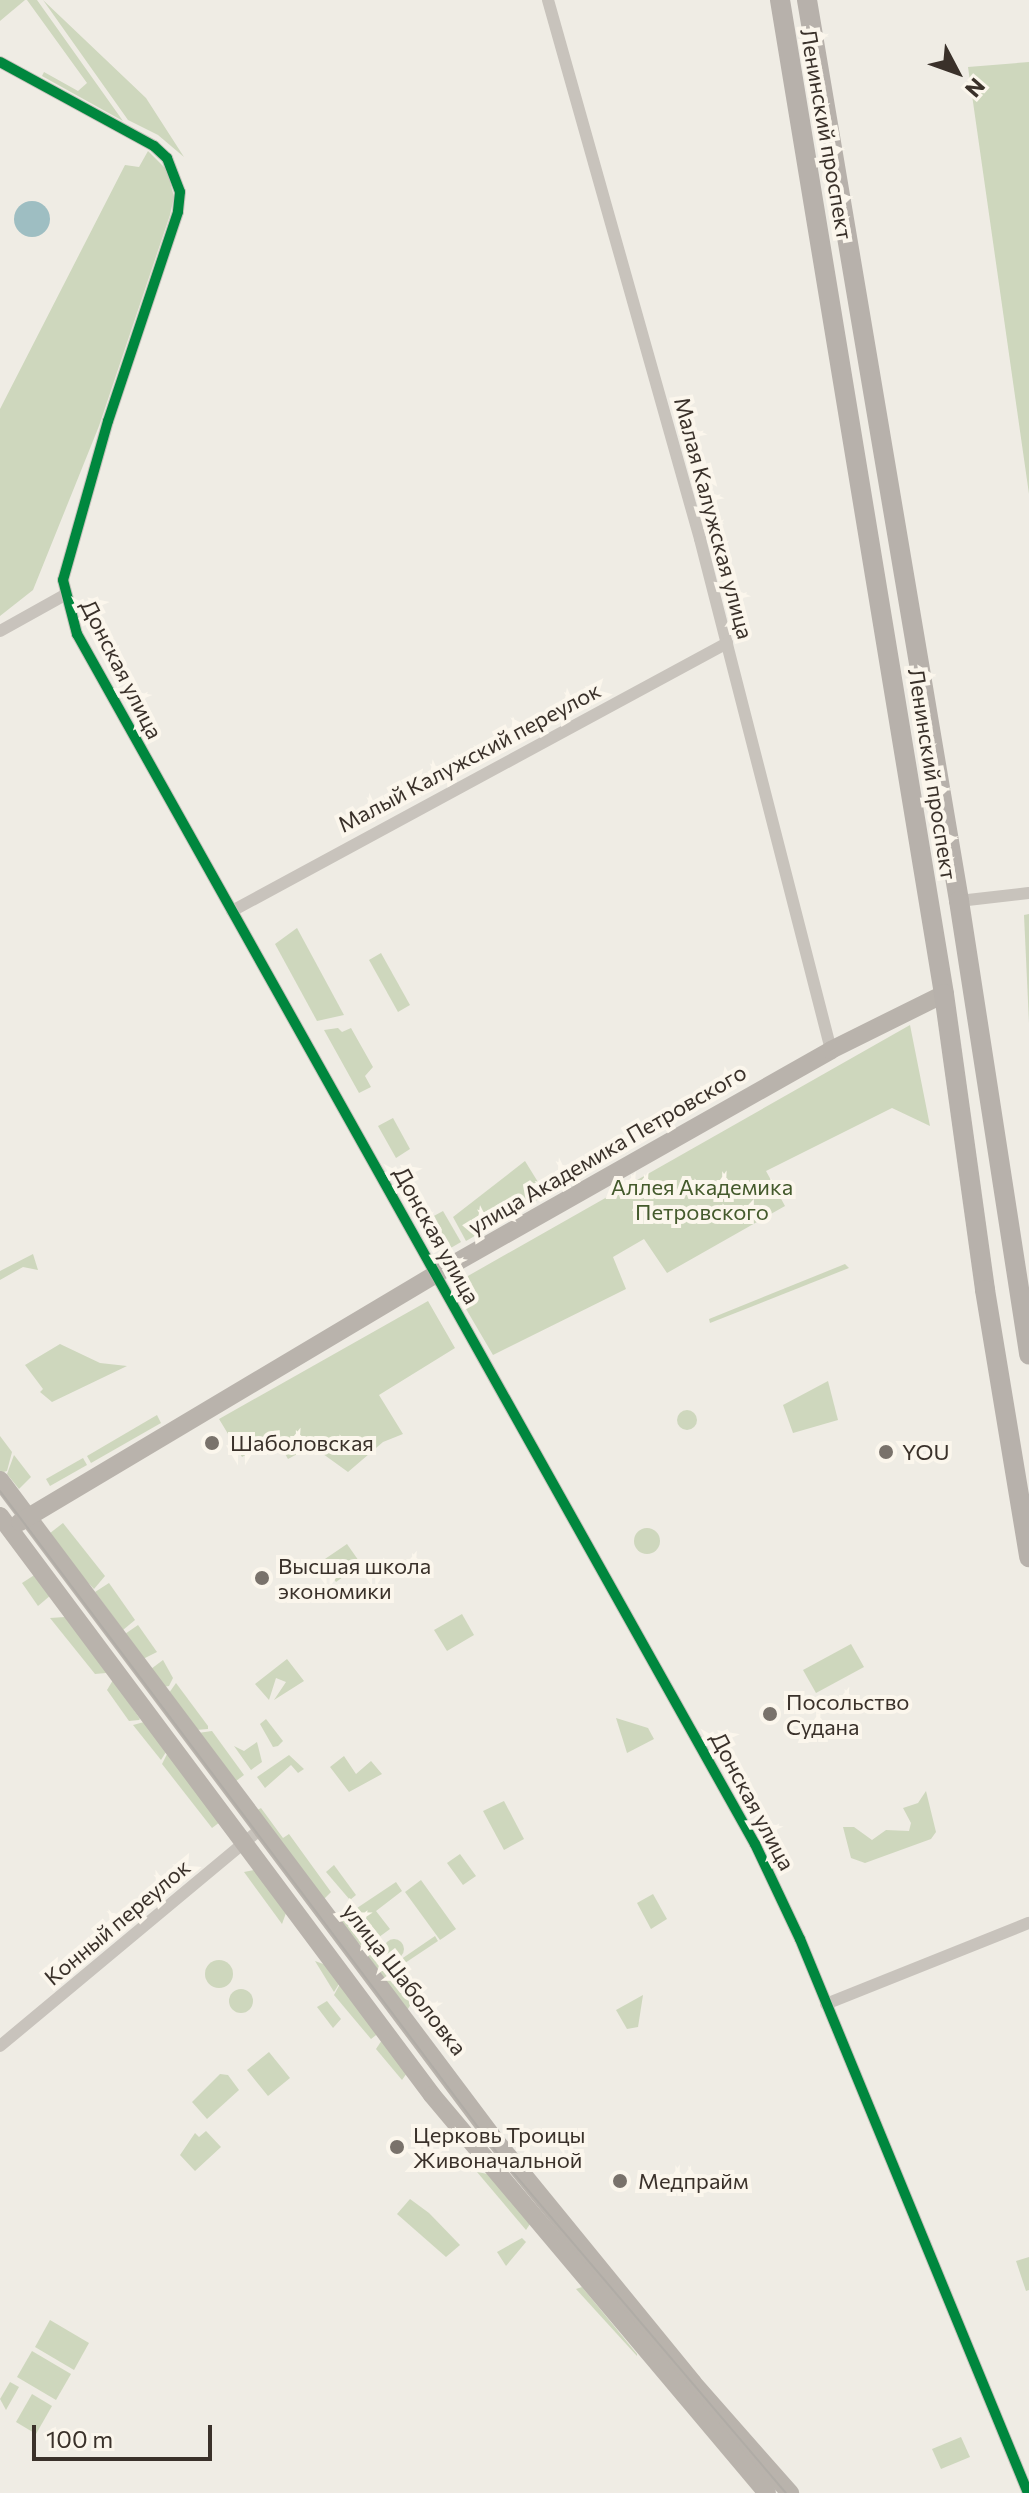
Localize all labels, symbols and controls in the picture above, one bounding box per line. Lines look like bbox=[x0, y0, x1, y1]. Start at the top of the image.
street label: Ленинский проспект bbox=[795, 27, 859, 241]
north arrow bbox=[917, 32, 997, 112]
text: N bbox=[960, 73, 991, 103]
street label: Малая Калужская улица bbox=[669, 394, 759, 642]
street label: Донская улица bbox=[76, 595, 168, 743]
street label: Ленинский проспект bbox=[903, 666, 963, 882]
street label: Малый Калужский переулок bbox=[333, 676, 605, 838]
street label: улица Академика Петровского bbox=[463, 1058, 751, 1240]
street label: Донская улица bbox=[388, 1162, 486, 1308]
park label: Аллея Академика Петровского bbox=[611, 1173, 793, 1224]
place label: Шаболовская bbox=[230, 1430, 374, 1456]
marker: Шаболовская bbox=[201, 1432, 223, 1454]
place label: YOU bbox=[902, 1439, 950, 1465]
marker: YOU bbox=[877, 1443, 895, 1461]
place label: Высшая школа экономики bbox=[278, 1552, 431, 1604]
marker: Высшая школа экономики bbox=[253, 1569, 271, 1587]
place label: Посольство Судана bbox=[786, 1688, 909, 1740]
marker: Посольство Судана bbox=[761, 1705, 779, 1723]
street label: Донская улица bbox=[705, 1727, 801, 1875]
street label: Конный переулок bbox=[39, 1854, 195, 1990]
street label: улица Шаболовка bbox=[337, 1898, 473, 2060]
place label: Церковь Троицы Живоначальной bbox=[413, 2121, 586, 2172]
marker: Церковь Троицы Живоначальной bbox=[388, 2138, 406, 2156]
place label: Медпрайм bbox=[638, 2168, 749, 2194]
marker: Медпрайм bbox=[609, 2170, 631, 2192]
scale bar bbox=[36, 2409, 216, 2459]
text: 100 m bbox=[46, 2424, 113, 2453]

